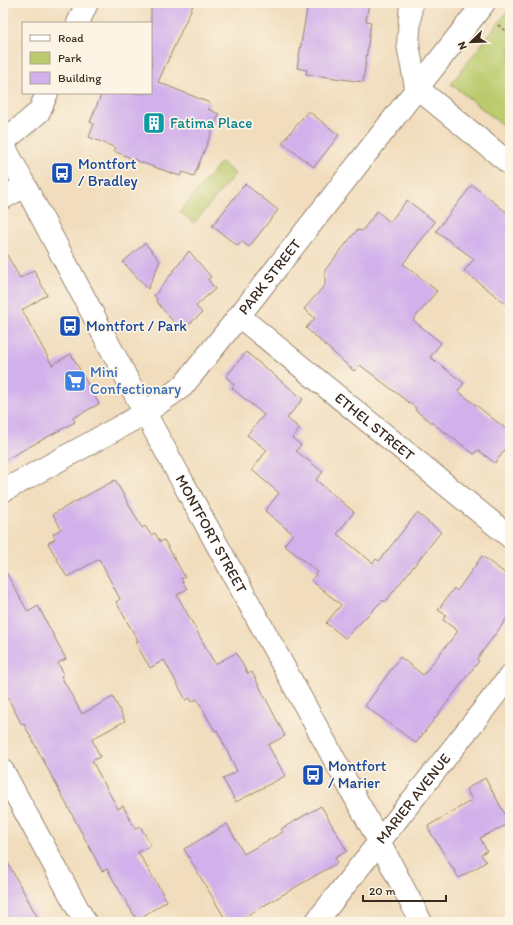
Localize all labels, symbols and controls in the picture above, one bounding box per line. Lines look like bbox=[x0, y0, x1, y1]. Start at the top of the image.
legend bbox=[22, 22, 152, 94]
north arrow bbox=[451, 22, 491, 62]
text: Road bbox=[58, 31, 84, 45]
text: N bbox=[455, 40, 470, 52]
text: Park bbox=[58, 51, 82, 65]
text: Building bbox=[58, 71, 102, 85]
building icon: Fatima Place bbox=[141, 110, 167, 136]
place label: Fatima Place bbox=[170, 114, 252, 132]
place label: Montfort / Bradley bbox=[78, 155, 138, 190]
bus stop icon: Montfort / Bradley bbox=[49, 160, 75, 186]
street label: PARK STREET bbox=[234, 235, 305, 318]
bus stop icon: Montfort / Park bbox=[57, 313, 83, 339]
place label: Montfort / Park bbox=[86, 317, 187, 335]
place label: Mini Confectionary bbox=[90, 363, 181, 398]
supermarket icon: Mini Confectionary bbox=[62, 368, 88, 394]
street label: ETHEL STREET bbox=[331, 389, 419, 465]
street label: MONTFORT STREET bbox=[172, 472, 251, 597]
street label: MARIER AVENUE bbox=[372, 750, 454, 848]
place label: Montfort / Marier bbox=[328, 757, 387, 792]
bus stop icon: Montfort / Marier bbox=[300, 762, 326, 788]
scale bar bbox=[363, 877, 446, 903]
text: 20 m bbox=[369, 884, 396, 898]

